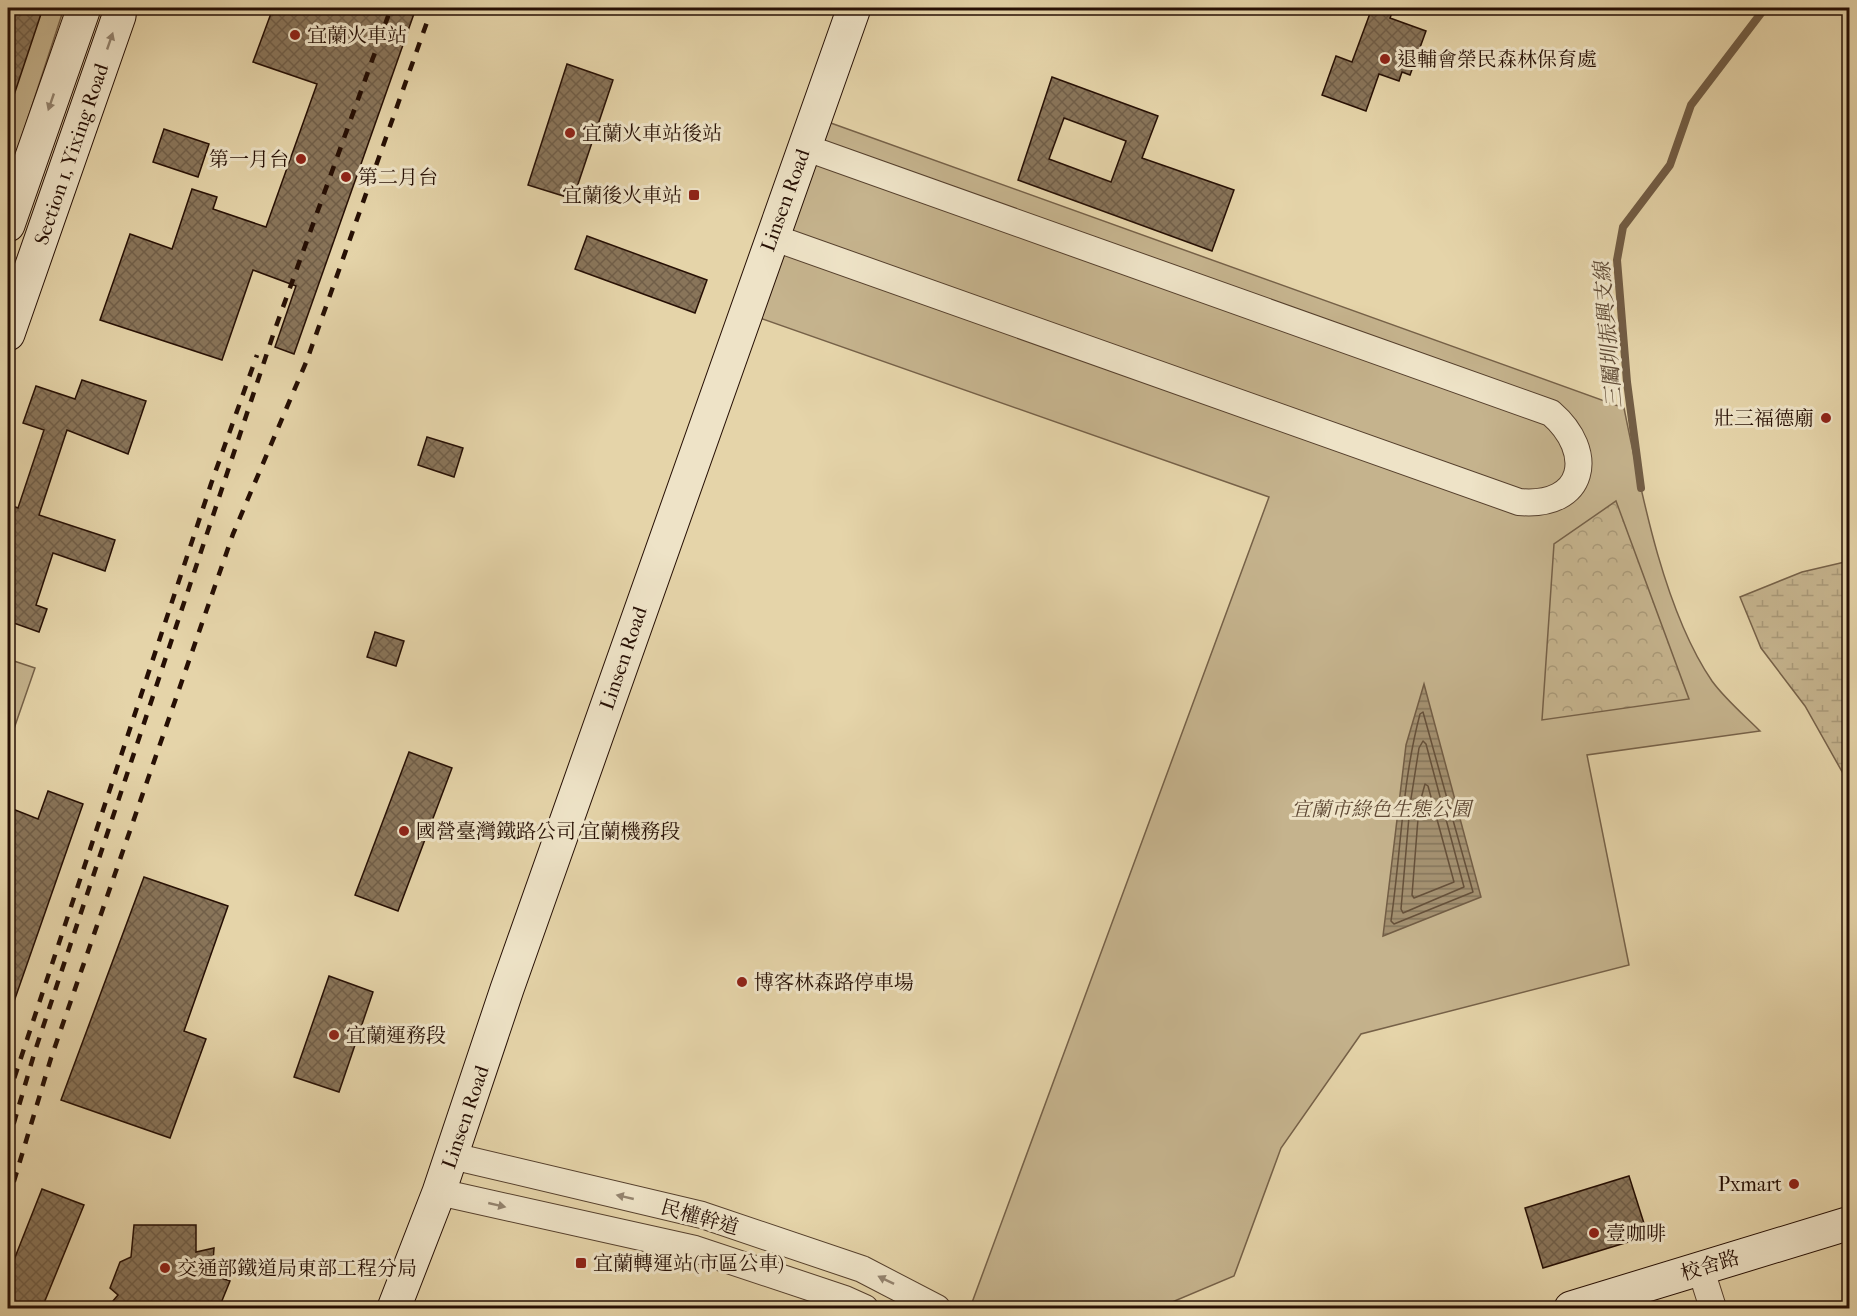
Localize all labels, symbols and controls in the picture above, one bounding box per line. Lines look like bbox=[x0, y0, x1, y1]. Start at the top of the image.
place label: 宜蘭火車站 bbox=[307, 24, 407, 47]
marker: 宜蘭火車站 bbox=[288, 28, 302, 42]
one-way arrow bbox=[106, 32, 116, 50]
place label: 退輔會榮民森林保育處 bbox=[1397, 48, 1597, 71]
marker: 退輔會榮民森林保育處 bbox=[1378, 52, 1392, 66]
street label: Section 1, Yixing Road bbox=[30, 59, 114, 248]
one-way arrow bbox=[45, 93, 55, 111]
place label: 宜蘭火車站後站 bbox=[582, 122, 722, 145]
marker: 宜蘭火車站後站 bbox=[563, 126, 577, 140]
street label: Linsen Road bbox=[756, 145, 815, 254]
place label: 第一月台 bbox=[209, 148, 289, 171]
marker: 第一月台 bbox=[294, 152, 308, 166]
place label: 第二月台 bbox=[358, 166, 438, 189]
marker: 第二月台 bbox=[339, 170, 353, 184]
place label: 宜蘭後火車站 bbox=[562, 184, 682, 207]
marker: 宜蘭後火車站 bbox=[687, 188, 701, 202]
water label: 三鬮圳振興支線 bbox=[1589, 259, 1626, 409]
place label: 壯三福德廟 bbox=[1714, 407, 1814, 430]
marker: 壯三福德廟 bbox=[1819, 411, 1833, 425]
street label: Linsen Road bbox=[595, 603, 652, 713]
park label: 宜蘭市綠色生態公園 bbox=[1291, 798, 1474, 821]
place label: 國營臺灣鐵路公司 宜蘭機務段 bbox=[416, 820, 680, 843]
marker: 國營臺灣鐵路公司 宜蘭機務段 bbox=[397, 824, 411, 838]
place label: 博客林森路停車場 bbox=[754, 971, 914, 994]
marker: 博客林森路停車場 bbox=[735, 975, 749, 989]
place label: 宜蘭運務段 bbox=[346, 1024, 446, 1047]
marker: 宜蘭運務段 bbox=[327, 1028, 341, 1042]
street label: Linsen Road bbox=[437, 1062, 494, 1172]
place label: Pxmart bbox=[1718, 1173, 1782, 1196]
marker: Pxmart bbox=[1787, 1177, 1801, 1191]
one-way arrow bbox=[616, 1192, 634, 1202]
street label: 民權幹道 bbox=[658, 1195, 741, 1240]
one-way arrow bbox=[487, 1200, 506, 1210]
place label: 壹咖啡 bbox=[1606, 1222, 1666, 1245]
marker: 壹咖啡 bbox=[1587, 1226, 1601, 1240]
street label: 校舍路 bbox=[1678, 1246, 1742, 1285]
place label: 宜蘭轉運站(市區公車) bbox=[593, 1252, 784, 1275]
marker: 宜蘭轉運站(市區公車) bbox=[574, 1256, 588, 1270]
place label: 交通部鐵道局東部工程分局 bbox=[177, 1257, 417, 1280]
marker: 交通部鐵道局東部工程分局 bbox=[158, 1261, 172, 1275]
one-way arrow bbox=[878, 1276, 895, 1285]

